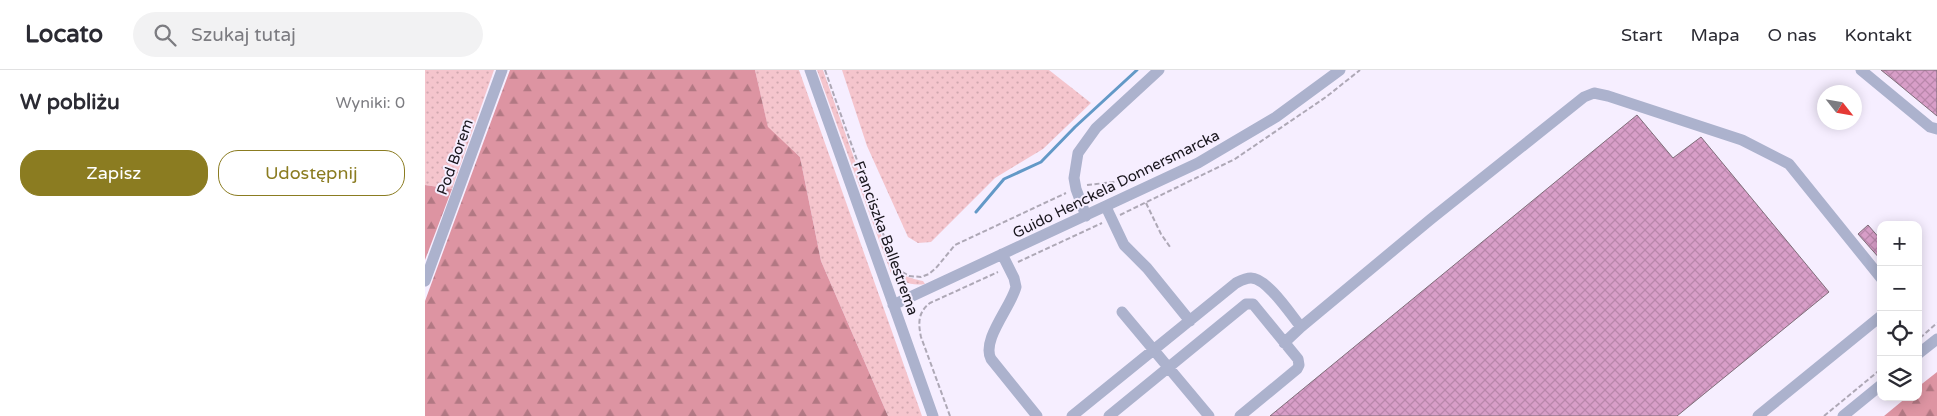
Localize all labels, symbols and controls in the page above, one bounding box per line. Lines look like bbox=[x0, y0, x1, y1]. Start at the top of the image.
search box bbox=[133, 12, 483, 57]
text: Locato bbox=[25, 20, 103, 49]
icon: search bbox=[151, 21, 179, 49]
text: Szukaj tutaj bbox=[191, 24, 296, 46]
text: Start bbox=[1621, 24, 1663, 46]
text: Mapa bbox=[1691, 24, 1740, 46]
text: O nas bbox=[1768, 24, 1817, 46]
text: Kontakt bbox=[1845, 24, 1912, 46]
north arrow bbox=[1817, 85, 1862, 130]
text: W pobliżu bbox=[20, 90, 120, 115]
text: Wyniki: 0 bbox=[336, 93, 405, 113]
street label: Pod Borem bbox=[433, 117, 477, 197]
street label: Guido Henckela Donnersmarcka bbox=[1010, 126, 1222, 242]
button: Zapisz bbox=[20, 150, 208, 196]
button: Udostępnij bbox=[218, 150, 405, 196]
street label: Franciszka Ballestrema bbox=[850, 158, 922, 318]
map controls bbox=[1877, 221, 1922, 401]
button: + bbox=[1877, 221, 1922, 266]
button: − bbox=[1877, 266, 1922, 311]
button: locate bbox=[1877, 311, 1922, 356]
button: layers bbox=[1877, 356, 1922, 401]

